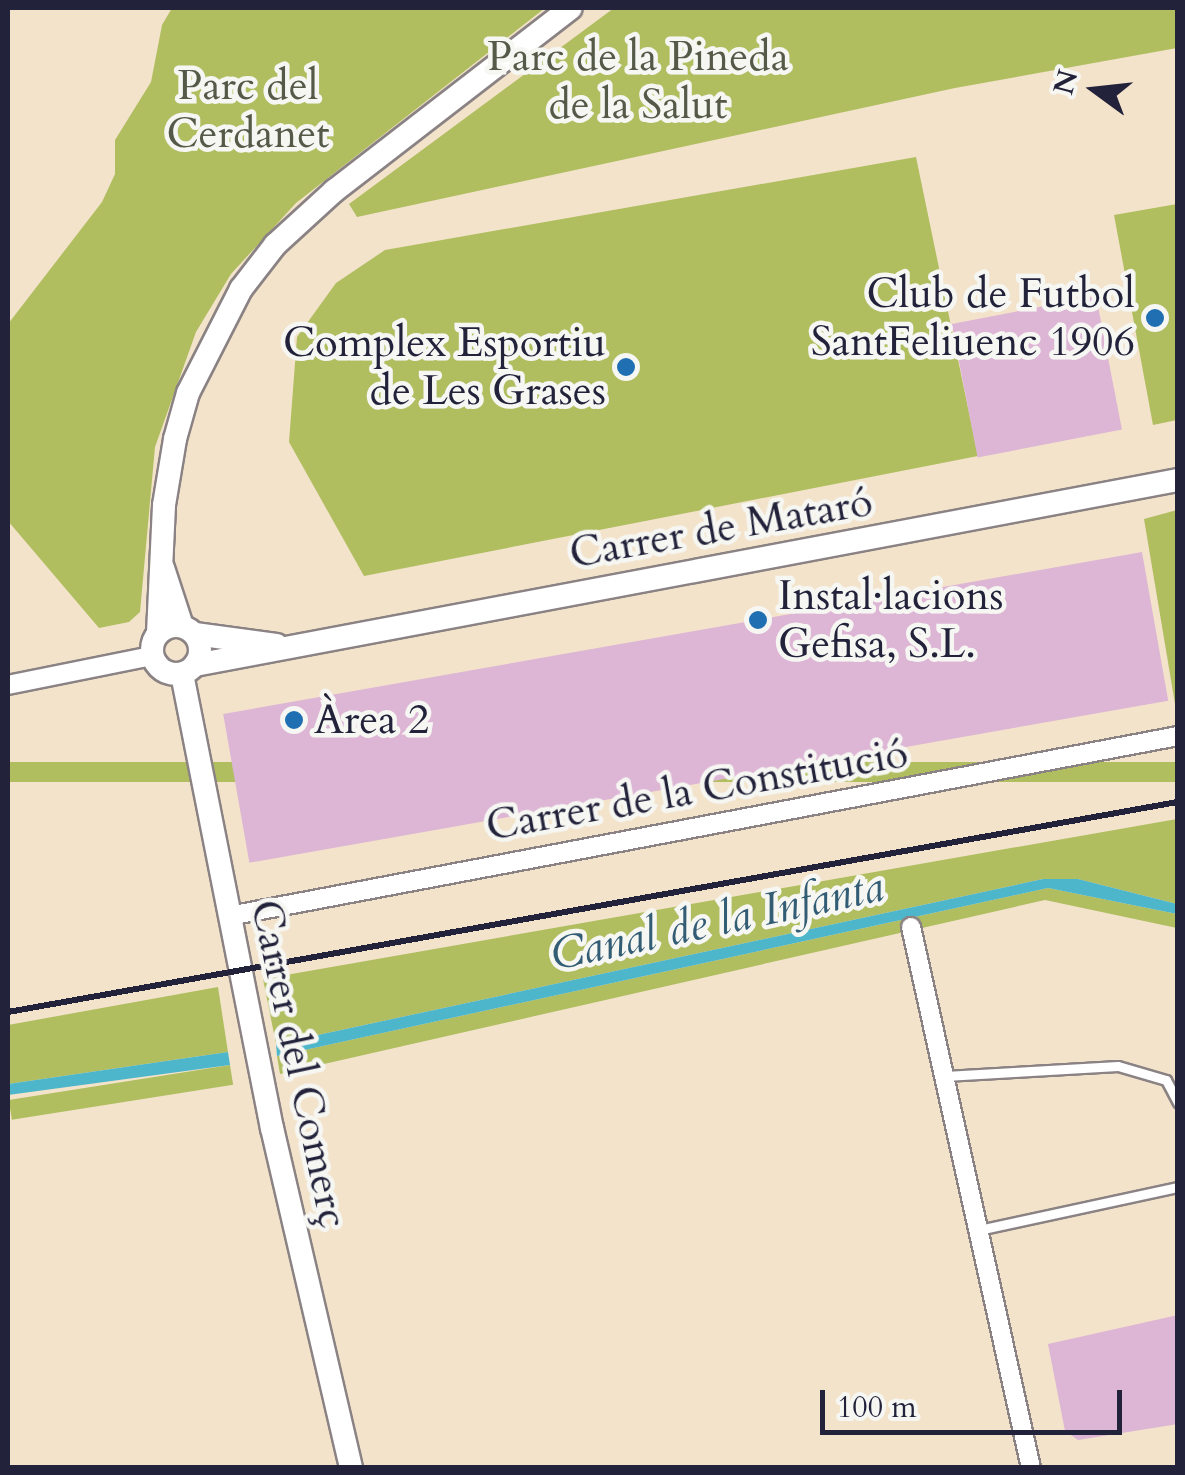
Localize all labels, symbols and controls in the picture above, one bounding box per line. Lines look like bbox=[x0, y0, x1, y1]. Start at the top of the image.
park label: Parc de la Pineda de la Salut bbox=[487, 32, 789, 130]
north arrow bbox=[1045, 40, 1145, 140]
park label: Parc del Cerdanet bbox=[166, 61, 330, 160]
text: N bbox=[1045, 66, 1088, 99]
place label: Club de Futbol SantFeliuenc 1906 bbox=[811, 269, 1135, 368]
marker: Club de Futbol SantFeliuenc 1906 bbox=[1144, 307, 1166, 329]
place label: Complex Esportiu de Les Grases bbox=[283, 318, 606, 416]
marker: Complex Esportiu de Les Grases bbox=[615, 356, 637, 378]
street label: Carrer de Mataró bbox=[566, 477, 876, 579]
place label: Instal·lacions Gefisa, S.L. bbox=[778, 571, 1003, 670]
marker: Instal·lacions Gefisa, S.L. bbox=[747, 609, 769, 631]
place label: Àrea 2 bbox=[314, 695, 429, 745]
marker: Àrea 2 bbox=[283, 709, 305, 731]
street label: Carrer de la Constitució bbox=[482, 728, 912, 852]
water label: Canal de la Infanta bbox=[546, 859, 888, 983]
street label: Carrer del Comerç bbox=[240, 895, 358, 1233]
scale bar bbox=[825, 1370, 1128, 1432]
text: 100 m bbox=[837, 1387, 917, 1428]

